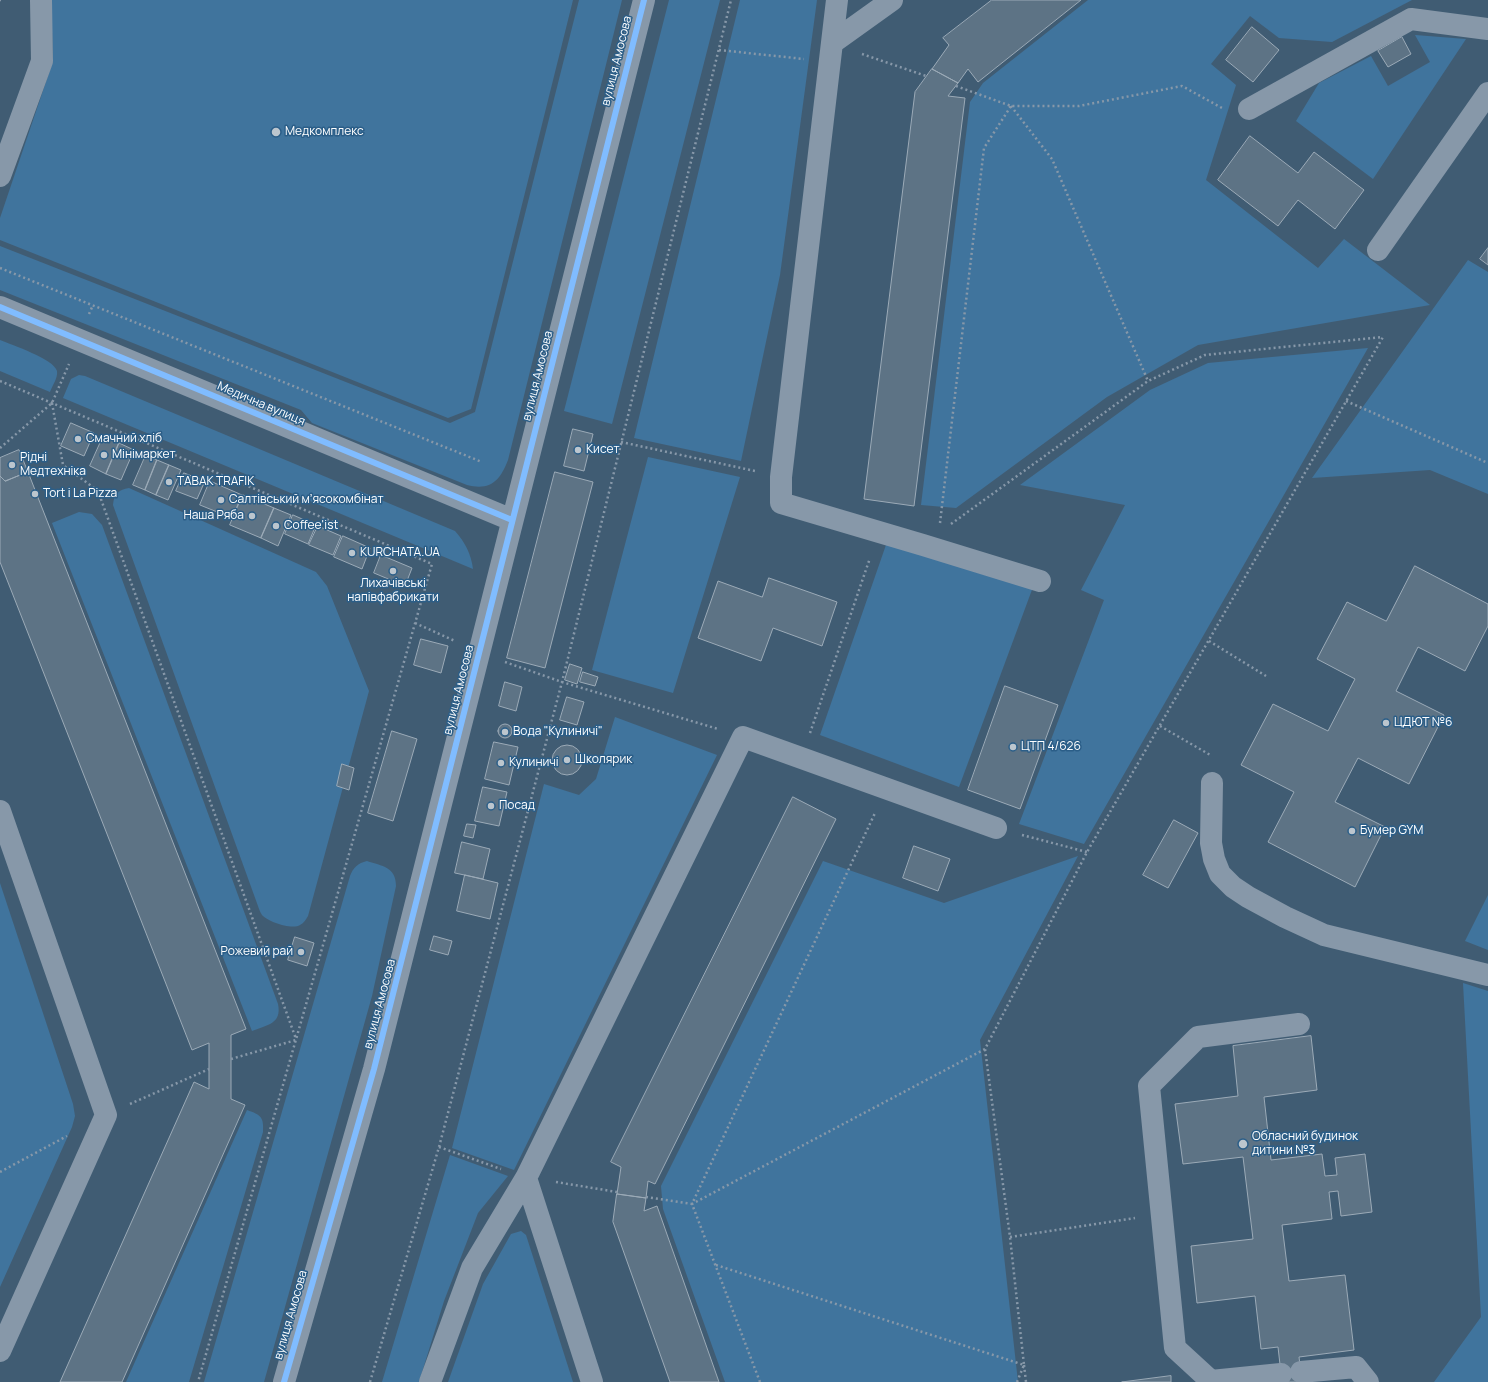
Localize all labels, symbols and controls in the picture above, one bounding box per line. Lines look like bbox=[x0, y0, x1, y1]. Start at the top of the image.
street label: вулиця Амосова bbox=[599, 14, 635, 108]
place label: Медкомплекс bbox=[285, 125, 364, 139]
marker: Медкомплекс bbox=[270, 126, 282, 138]
street label: вулиця Амосова bbox=[520, 329, 556, 423]
street label: Медична вулиця bbox=[215, 379, 307, 429]
place label: Смачний хліб bbox=[86, 432, 162, 446]
marker: Смачний хліб bbox=[73, 434, 83, 444]
place label: Кисет bbox=[586, 443, 620, 457]
marker: Кисет bbox=[573, 445, 583, 455]
place label: Мінімаркет bbox=[112, 448, 176, 462]
marker: Мінімаркет bbox=[99, 450, 109, 460]
place label: Рідні Медтехніка bbox=[20, 451, 86, 479]
marker: Рідні Медтехніка bbox=[7, 460, 17, 470]
place label: TABAK TRAFIK bbox=[177, 475, 254, 489]
marker: TABAK TRAFIK bbox=[164, 477, 174, 487]
place label: Tort i La Pizza bbox=[43, 487, 117, 501]
marker: Tort i La Pizza bbox=[30, 489, 40, 499]
place label: Салтівський мʼясокомбінат bbox=[229, 493, 384, 507]
marker: Салтівський мʼясокомбінат bbox=[216, 495, 226, 505]
place label: Наша Ряба bbox=[183, 509, 244, 523]
marker: Наша Ряба bbox=[247, 511, 257, 521]
place label: Coffee'ist bbox=[284, 519, 338, 533]
marker: Coffee'ist bbox=[271, 521, 281, 531]
place label: KURCHATA.UA bbox=[360, 546, 440, 560]
marker: KURCHATA.UA bbox=[347, 548, 357, 558]
marker: Лихачівські напівфабрикати bbox=[388, 566, 398, 576]
place label: Лихачівські напівфабрикати bbox=[347, 577, 439, 605]
street label: вулиця Амосова bbox=[441, 643, 477, 737]
place label: ЦДЮТ №6 bbox=[1394, 716, 1452, 730]
marker: ЦДЮТ №6 bbox=[1381, 718, 1391, 728]
place label: Вода "Кулиничі" bbox=[513, 725, 603, 739]
marker: Вода "Кулиничі" bbox=[500, 727, 510, 737]
place label: ЦТП 4/626 bbox=[1021, 740, 1081, 754]
marker: ЦТП 4/626 bbox=[1008, 742, 1018, 752]
place label: Школярик bbox=[575, 753, 632, 767]
marker: Школярик bbox=[562, 755, 572, 765]
place label: Кулиничі bbox=[509, 756, 559, 770]
marker: Кулиничі bbox=[496, 758, 506, 768]
place label: Посад bbox=[499, 799, 535, 813]
marker: Посад bbox=[486, 801, 496, 811]
place label: Бумер GYM bbox=[1360, 824, 1423, 838]
marker: Бумер GYM bbox=[1347, 826, 1357, 836]
place label: Рожевий рай bbox=[221, 945, 293, 959]
marker: Рожевий рай bbox=[296, 947, 306, 957]
street label: вулиця Амосова bbox=[361, 958, 399, 1050]
place label: Обласний будинок дитини №3 bbox=[1252, 1130, 1358, 1158]
marker: Обласний будинок дитини №3 bbox=[1237, 1138, 1249, 1150]
street label: вулиця Амосова bbox=[271, 1269, 311, 1361]

